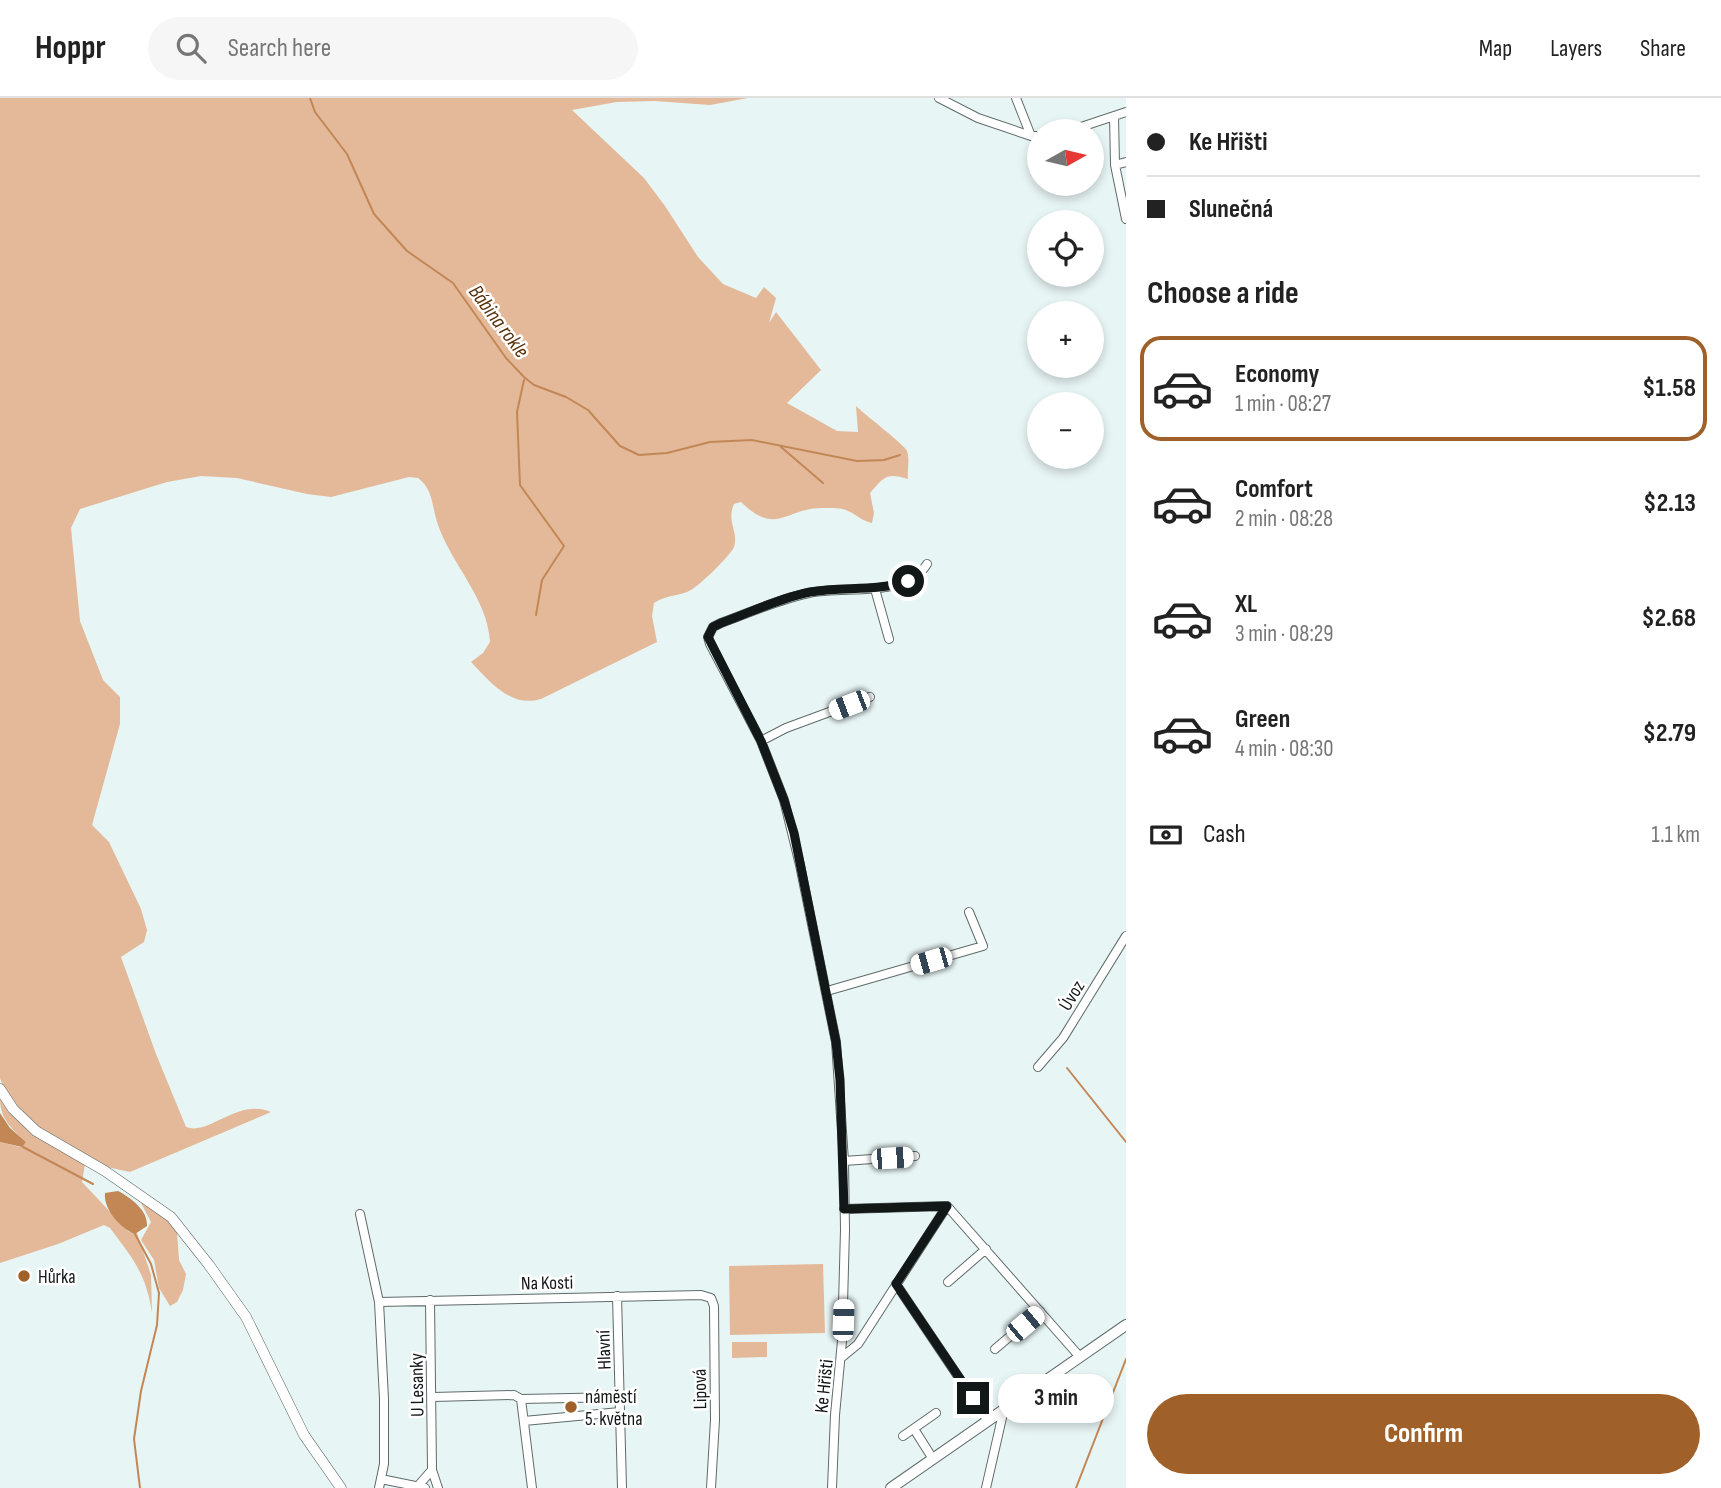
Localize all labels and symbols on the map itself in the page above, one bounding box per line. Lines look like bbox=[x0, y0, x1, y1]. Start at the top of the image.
north arrow bbox=[1027, 119, 1104, 196]
water label: Bábina rokle bbox=[463, 280, 534, 363]
route start bbox=[892, 565, 924, 597]
car bbox=[826, 688, 873, 722]
car bbox=[908, 945, 955, 977]
street label: Úvoz bbox=[1054, 976, 1090, 1015]
car bbox=[871, 1146, 914, 1170]
place label: Hůrka bbox=[38, 1266, 76, 1289]
marker: Hůrka bbox=[16, 1268, 32, 1284]
street label: Na Kosti bbox=[521, 1272, 573, 1295]
car bbox=[832, 1299, 855, 1341]
car bbox=[1003, 1302, 1048, 1346]
street label: Hlavní bbox=[592, 1329, 617, 1370]
street label: U Lesanky bbox=[405, 1352, 430, 1417]
street label: Ke Hřišti bbox=[810, 1358, 839, 1414]
street label: Lipová bbox=[689, 1369, 712, 1409]
callout: 3 min bbox=[998, 1374, 1113, 1422]
route end bbox=[957, 1382, 989, 1414]
place label: náměstí 5. května bbox=[585, 1386, 642, 1431]
marker: náměstí 5. května bbox=[563, 1399, 579, 1415]

